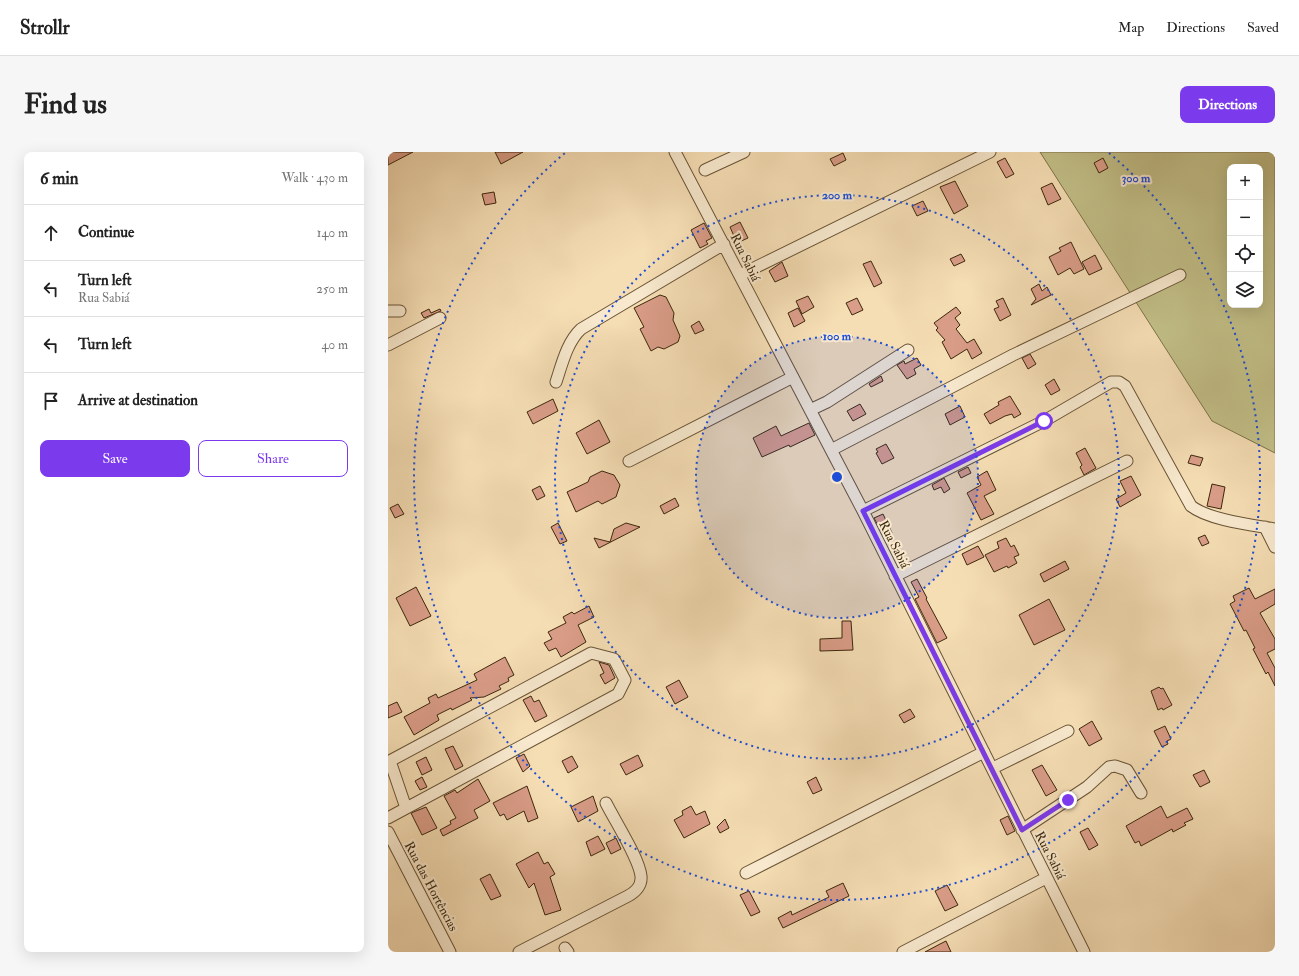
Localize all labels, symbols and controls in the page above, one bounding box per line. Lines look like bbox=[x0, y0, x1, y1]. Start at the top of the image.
text: Strollr bbox=[20, 16, 70, 40]
text: Map bbox=[1118, 19, 1144, 36]
text: Directions bbox=[1166, 19, 1225, 36]
text: Saved bbox=[1247, 19, 1279, 36]
button: Directions bbox=[1180, 86, 1275, 123]
text: Find us bbox=[24, 87, 107, 122]
map controls bbox=[1227, 164, 1263, 308]
button: + bbox=[1227, 164, 1263, 200]
text: 6 min bbox=[40, 168, 79, 189]
text: Walk · 430 m bbox=[282, 170, 348, 186]
text: 300 m bbox=[1122, 171, 1151, 186]
text: 200 m bbox=[822, 188, 853, 203]
button: − bbox=[1227, 200, 1263, 236]
icon: ahead bbox=[40, 222, 62, 244]
text: Continue bbox=[78, 223, 134, 242]
text: 140 m bbox=[317, 225, 348, 241]
street label: Rua Sabiá bbox=[727, 231, 764, 285]
button: locate bbox=[1227, 236, 1263, 272]
text: Turn left bbox=[78, 271, 132, 290]
button: layers bbox=[1227, 272, 1263, 308]
icon: left bbox=[40, 278, 62, 300]
text: 250 m bbox=[316, 281, 348, 297]
text: Rua Sabiá bbox=[78, 290, 130, 306]
text: 100 m bbox=[823, 329, 852, 344]
icon: left bbox=[40, 334, 62, 356]
text: Turn left bbox=[78, 335, 132, 354]
text: 40 m bbox=[322, 337, 348, 353]
icon: arrive bbox=[40, 390, 62, 412]
text: Arrive at destination bbox=[78, 391, 198, 410]
route start bbox=[1035, 412, 1053, 430]
button: Save bbox=[40, 440, 190, 477]
button: Share bbox=[198, 440, 348, 477]
centre of rings bbox=[830, 470, 844, 484]
street label: Rua Sabiá bbox=[875, 518, 913, 572]
route end bbox=[1059, 791, 1077, 809]
street label: Rua Sabiá bbox=[1031, 829, 1069, 883]
street label: Rua das Hortências bbox=[401, 839, 462, 935]

